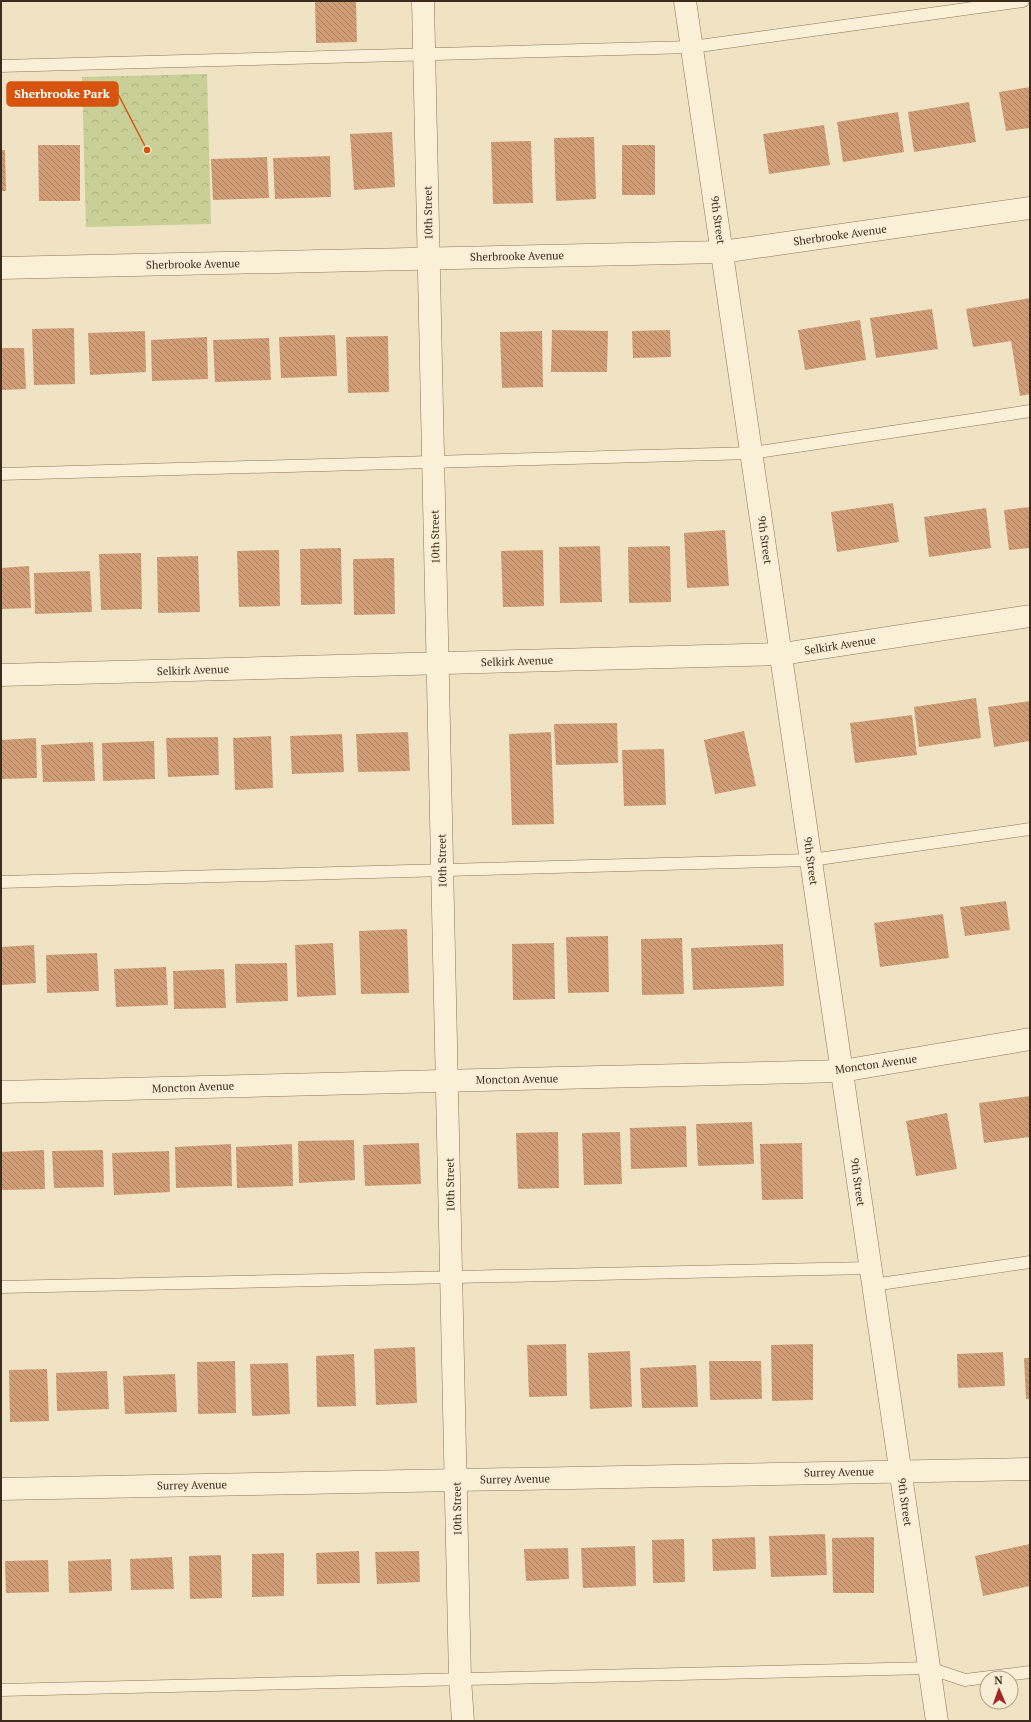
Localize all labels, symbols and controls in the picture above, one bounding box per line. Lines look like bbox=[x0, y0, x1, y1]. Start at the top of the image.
callout: Sherbrooke Park bbox=[7, 82, 118, 106]
text: Sherbrooke Park bbox=[14, 86, 110, 101]
street label: 10th Street bbox=[421, 186, 435, 240]
street label: 9th Street bbox=[708, 195, 728, 245]
street label: Sherbrooke Avenue bbox=[792, 221, 888, 248]
street label: Sherbrooke Avenue bbox=[470, 248, 565, 264]
street label: Sherbrooke Avenue bbox=[146, 256, 241, 272]
street label: 10th Street bbox=[428, 510, 442, 564]
street label: 9th Street bbox=[755, 515, 775, 565]
street label: Selkirk Avenue bbox=[803, 632, 877, 658]
street label: Selkirk Avenue bbox=[481, 653, 554, 669]
street label: Selkirk Avenue bbox=[157, 662, 230, 678]
street label: 10th Street bbox=[435, 834, 449, 888]
street label: 9th Street bbox=[801, 836, 821, 886]
street label: Moncton Avenue bbox=[834, 1051, 918, 1077]
street label: Moncton Avenue bbox=[476, 1071, 559, 1087]
street label: Moncton Avenue bbox=[152, 1079, 235, 1095]
street label: 9th Street bbox=[848, 1157, 868, 1207]
street label: 10th Street bbox=[443, 1158, 457, 1212]
street label: Surrey Avenue bbox=[804, 1464, 875, 1480]
street label: Surrey Avenue bbox=[480, 1471, 551, 1487]
street label: Surrey Avenue bbox=[157, 1477, 228, 1493]
street label: 9th Street bbox=[895, 1477, 915, 1527]
street label: 10th Street bbox=[450, 1482, 464, 1536]
north arrow bbox=[979, 1670, 1019, 1710]
text: N bbox=[994, 1673, 1004, 1687]

